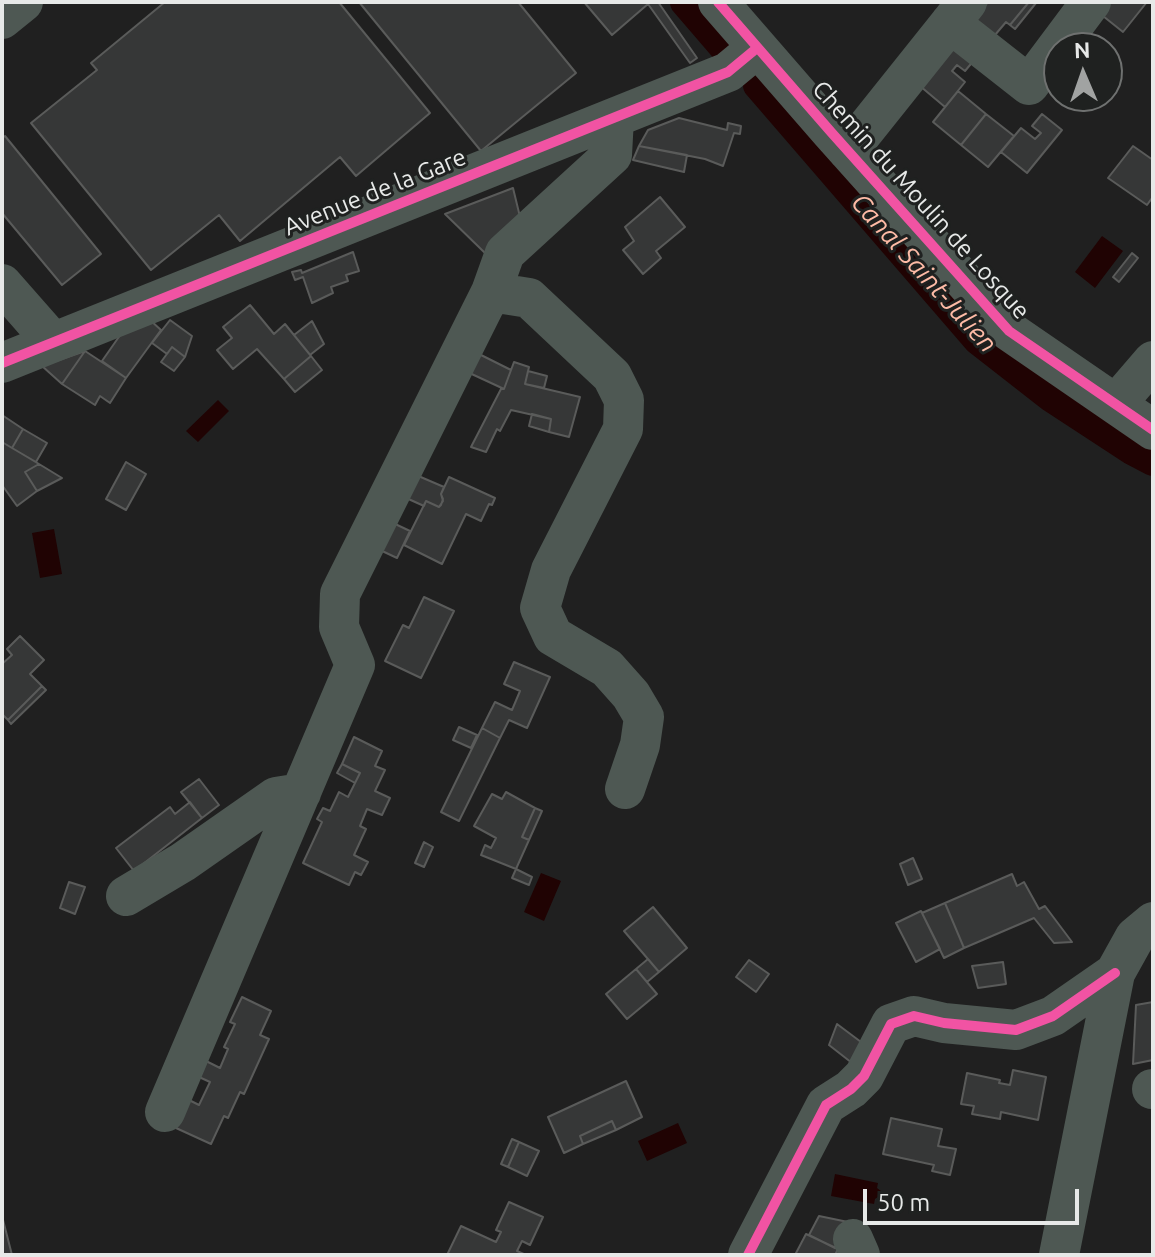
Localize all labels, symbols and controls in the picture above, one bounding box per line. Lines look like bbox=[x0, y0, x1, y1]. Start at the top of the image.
north arrow bbox=[1043, 32, 1123, 112]
text: N bbox=[1074, 37, 1091, 62]
street label: Chemin du Moulin de Losque bbox=[806, 75, 1036, 325]
street label: Avenue de la Gare bbox=[280, 142, 470, 242]
water label: Canal Saint-Julien bbox=[844, 187, 1004, 359]
scale bar bbox=[867, 1173, 1083, 1223]
text: 50 m bbox=[877, 1189, 930, 1216]

